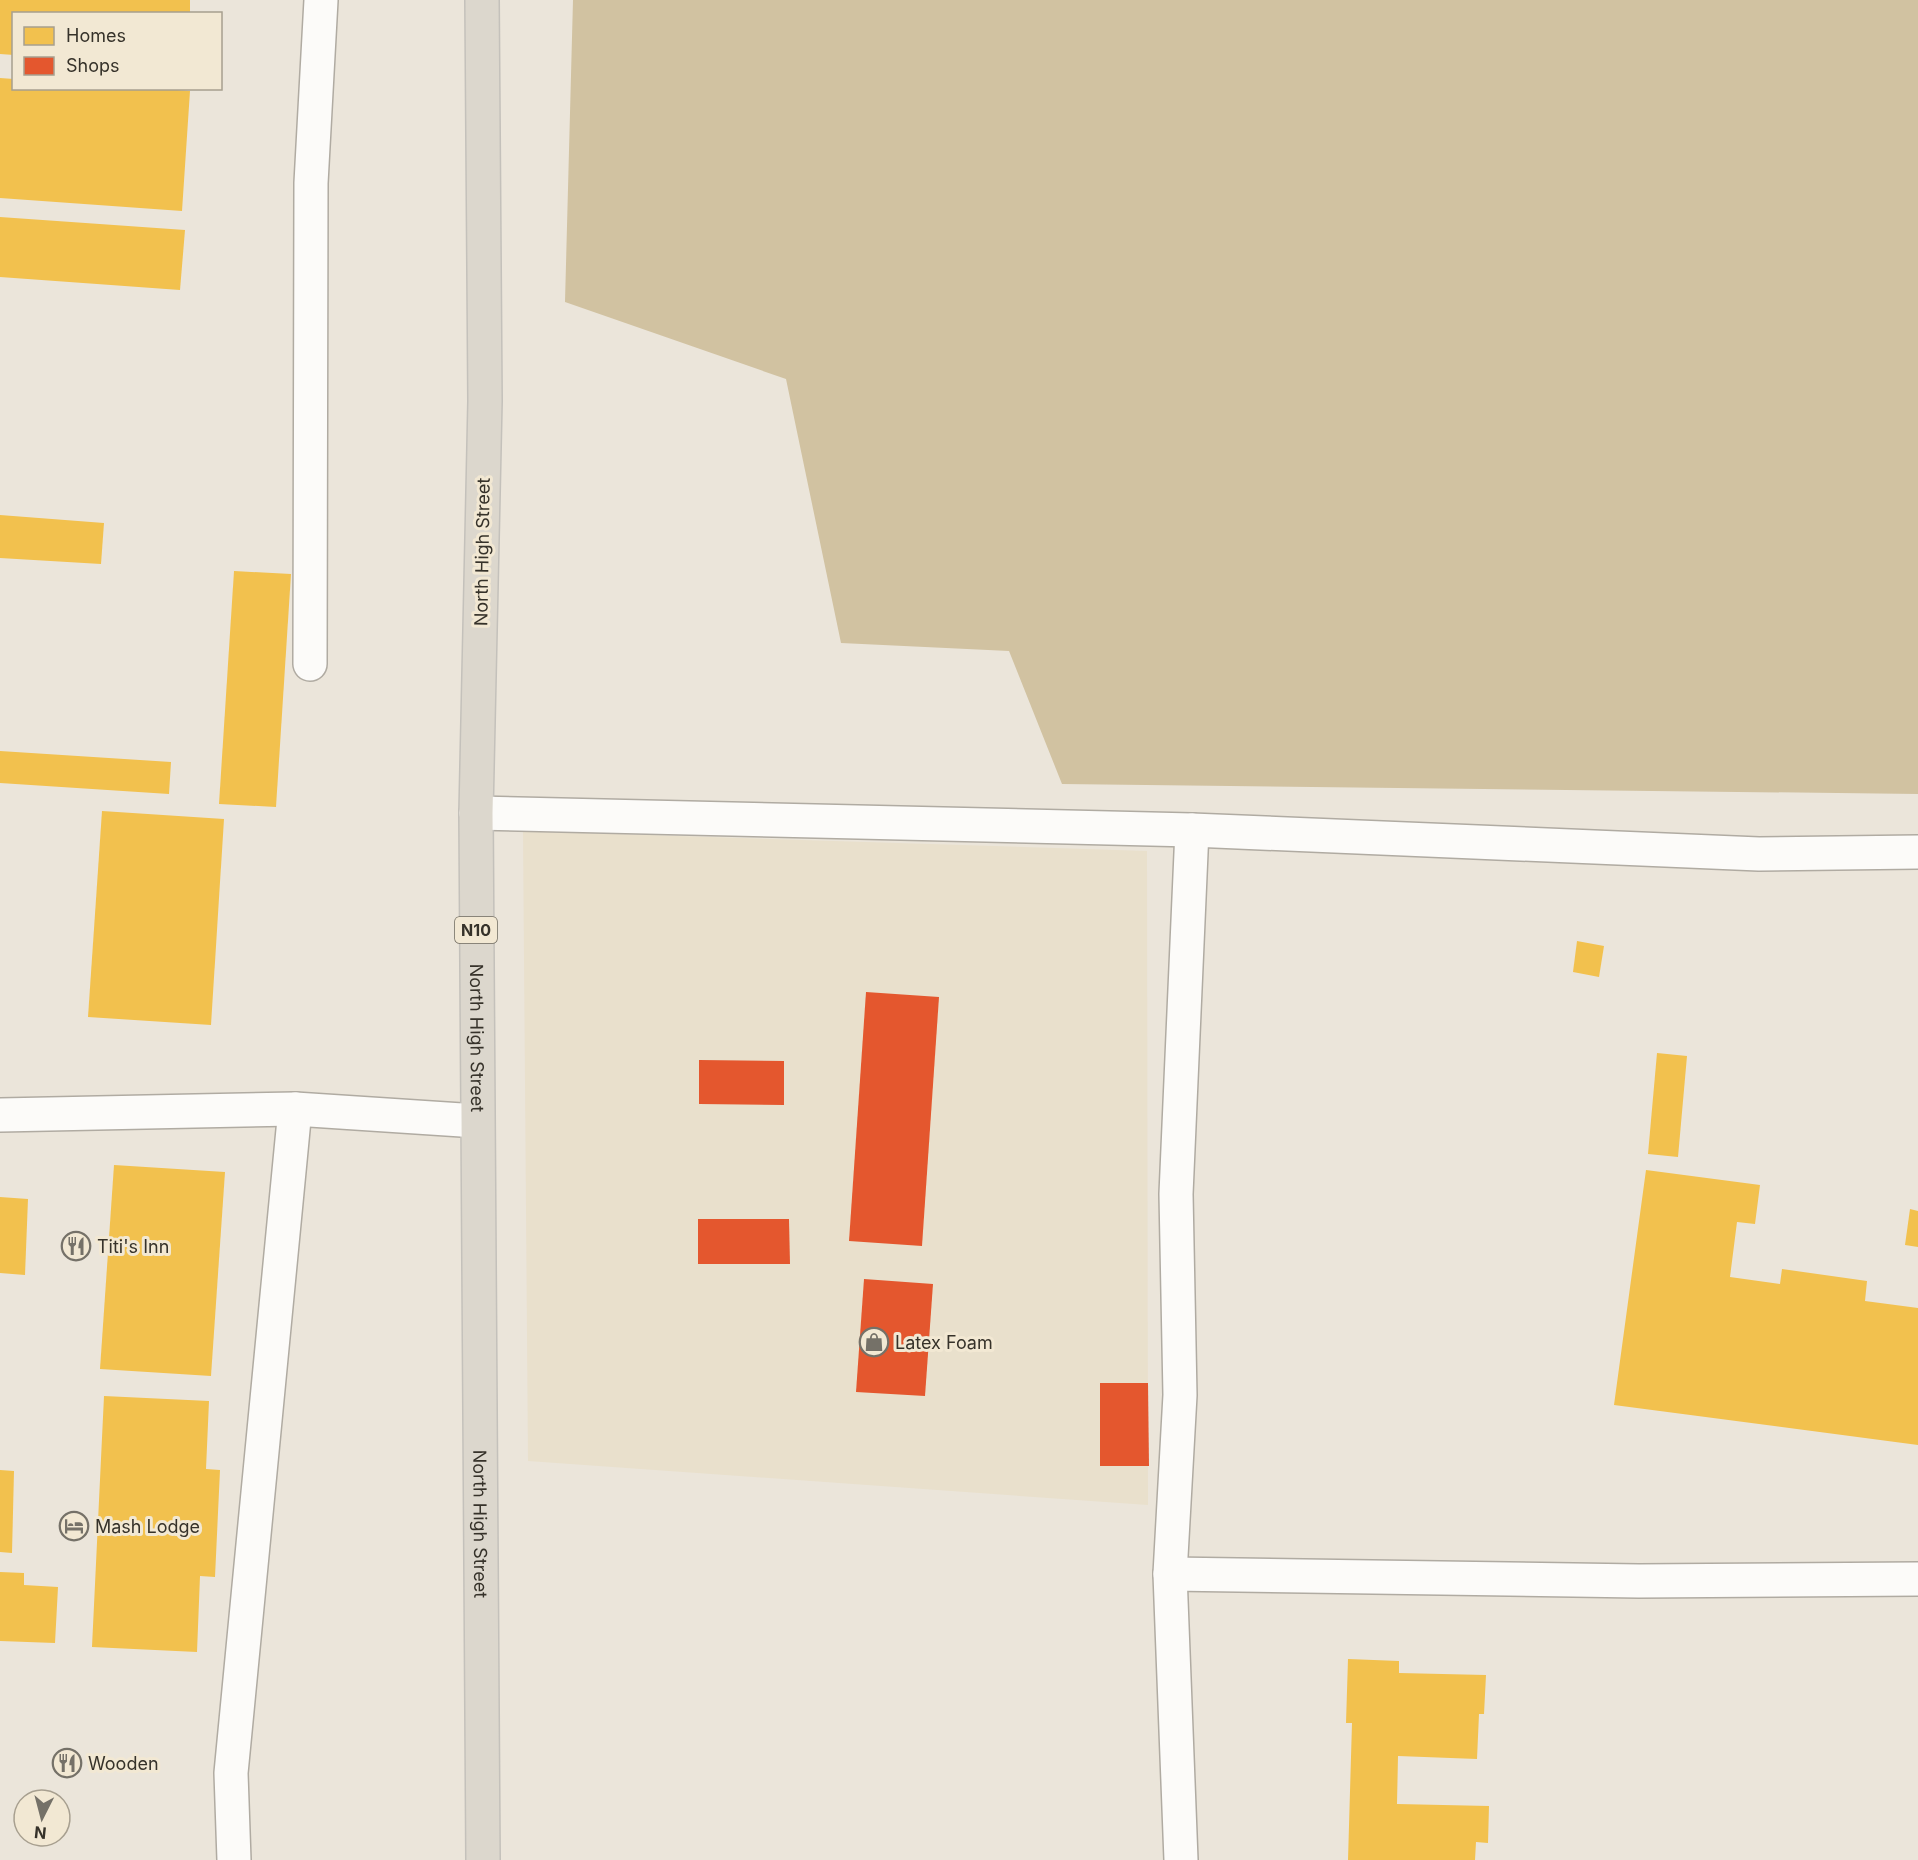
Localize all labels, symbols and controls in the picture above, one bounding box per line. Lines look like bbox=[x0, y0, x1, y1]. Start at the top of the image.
legend bbox=[12, 12, 222, 90]
text: Homes bbox=[66, 25, 126, 46]
text: Shops bbox=[66, 55, 120, 76]
street label: North High Street bbox=[470, 478, 494, 626]
road number: N10 bbox=[455, 917, 497, 943]
street label: North High Street bbox=[467, 964, 489, 1112]
restaurant icon: Titi's Inn bbox=[60, 1230, 92, 1262]
place label: Titi's Inn bbox=[97, 1236, 169, 1257]
shop icon: Latex Foam bbox=[858, 1326, 890, 1358]
place label: Latex Foam bbox=[895, 1332, 993, 1353]
street label: North High Street bbox=[470, 1450, 492, 1598]
hotel icon: Mash Lodge bbox=[58, 1510, 90, 1542]
place label: Mash Lodge bbox=[95, 1516, 200, 1537]
restaurant icon: Wooden bbox=[51, 1747, 83, 1779]
place label: Wooden bbox=[88, 1753, 159, 1774]
north arrow bbox=[12, 1788, 72, 1848]
text: N bbox=[33, 1822, 48, 1844]

